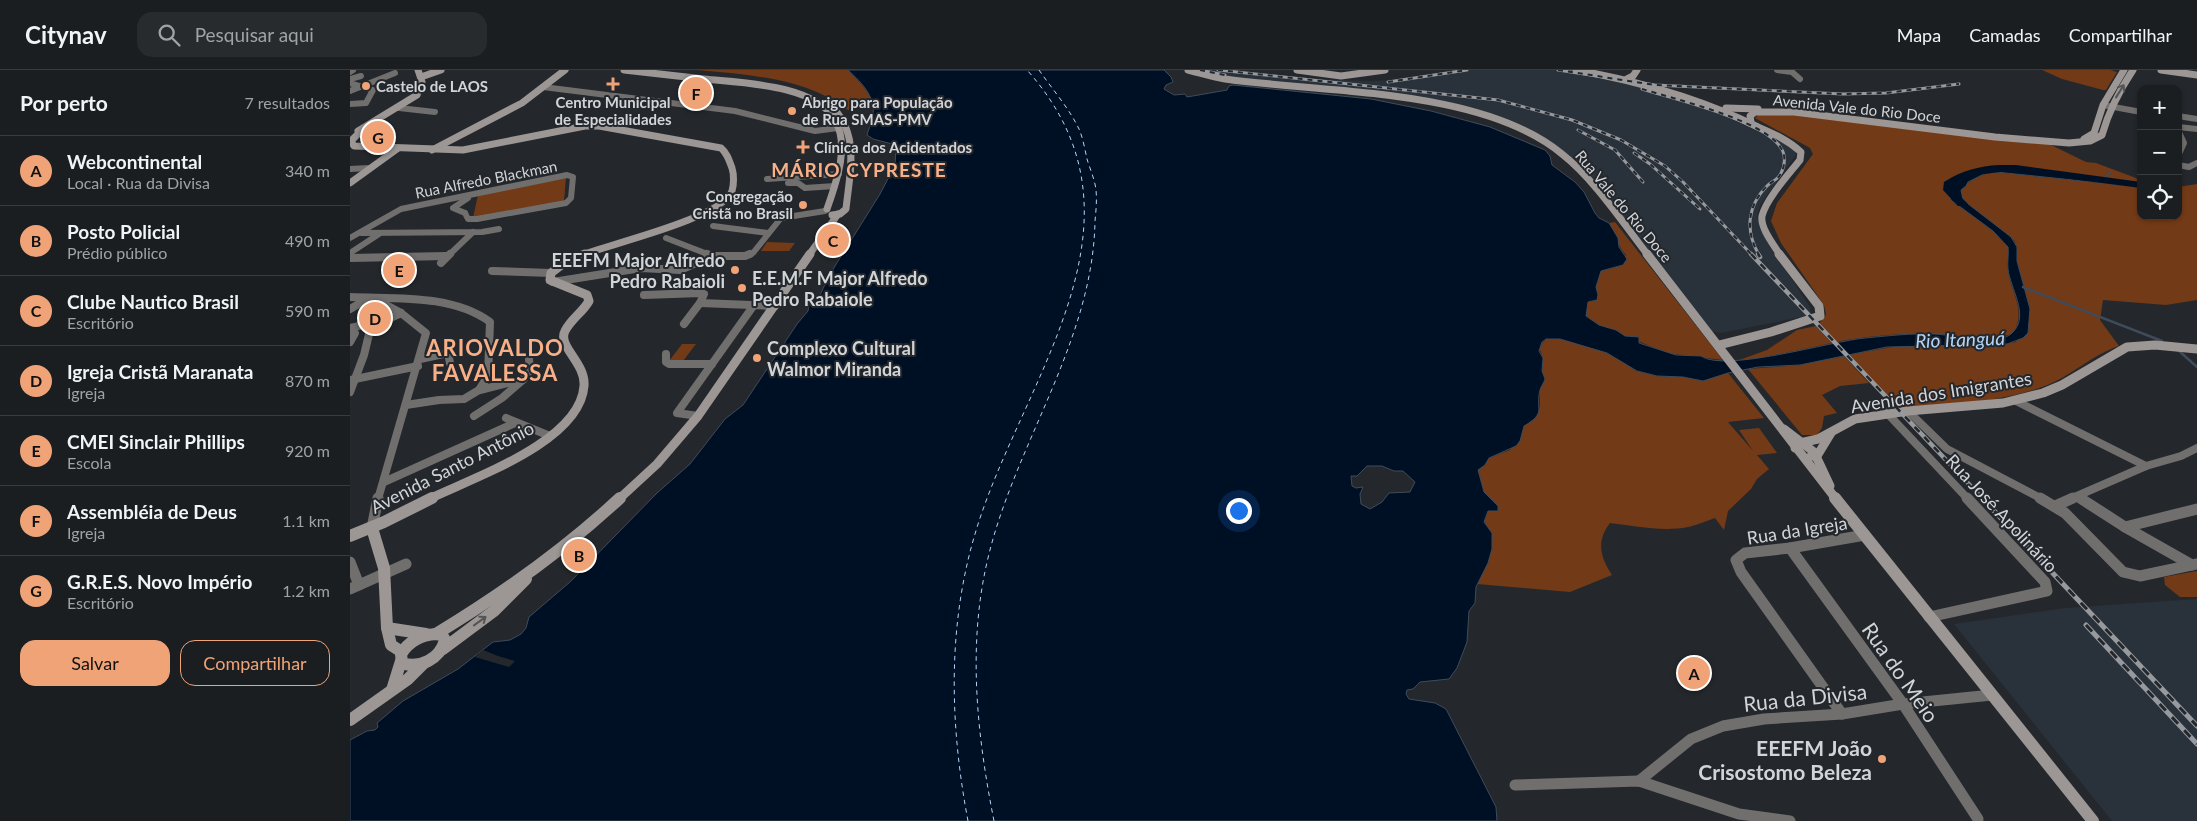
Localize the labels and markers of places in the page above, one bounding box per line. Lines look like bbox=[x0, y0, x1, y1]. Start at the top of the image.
pin: F bbox=[680, 74, 712, 112]
place label: Castelo de LAOS bbox=[376, 77, 488, 95]
marker: Centro Municipal de Especialidades bbox=[606, 77, 620, 91]
marker: Castelo de LAOS bbox=[360, 80, 372, 92]
place label: Centro Municipal de Especialidades bbox=[554, 93, 672, 128]
place label: Abrigo para População de Rua SMAS-PMV bbox=[801, 93, 953, 128]
marker: Abrigo para População de Rua SMAS-PMV bbox=[786, 105, 798, 117]
pin: G bbox=[362, 118, 394, 156]
place label: Clínica dos Acidentados bbox=[814, 138, 973, 156]
marker: Clínica dos Acidentados bbox=[796, 140, 810, 154]
place label: Congregação Cristã no Brasil bbox=[693, 187, 793, 222]
marker: Congregação Cristã no Brasil bbox=[797, 199, 809, 211]
pin: C bbox=[817, 221, 849, 259]
place label: EEEFM Major Alfredo Pedro Rabaioli bbox=[551, 249, 725, 292]
pin: E bbox=[383, 251, 415, 289]
marker: EEEFM Major Alfredo Pedro Rabaioli bbox=[729, 264, 741, 276]
place label: E.E.M.F Major Alfredo Pedro Rabaiole bbox=[752, 267, 928, 310]
marker: E.E.M.F Major Alfredo Pedro Rabaiole bbox=[736, 282, 748, 294]
pin: D bbox=[359, 299, 391, 337]
place label: Complexo Cultural Walmor Miranda bbox=[767, 337, 915, 380]
marker: Complexo Cultural Walmor Miranda bbox=[751, 352, 763, 364]
pin: B bbox=[563, 536, 595, 574]
pin: A bbox=[1678, 654, 1710, 692]
place label: EEEFM João Crisostomo Beleza bbox=[1698, 735, 1872, 784]
marker: EEEFM João Crisostomo Beleza bbox=[1876, 753, 1888, 765]

